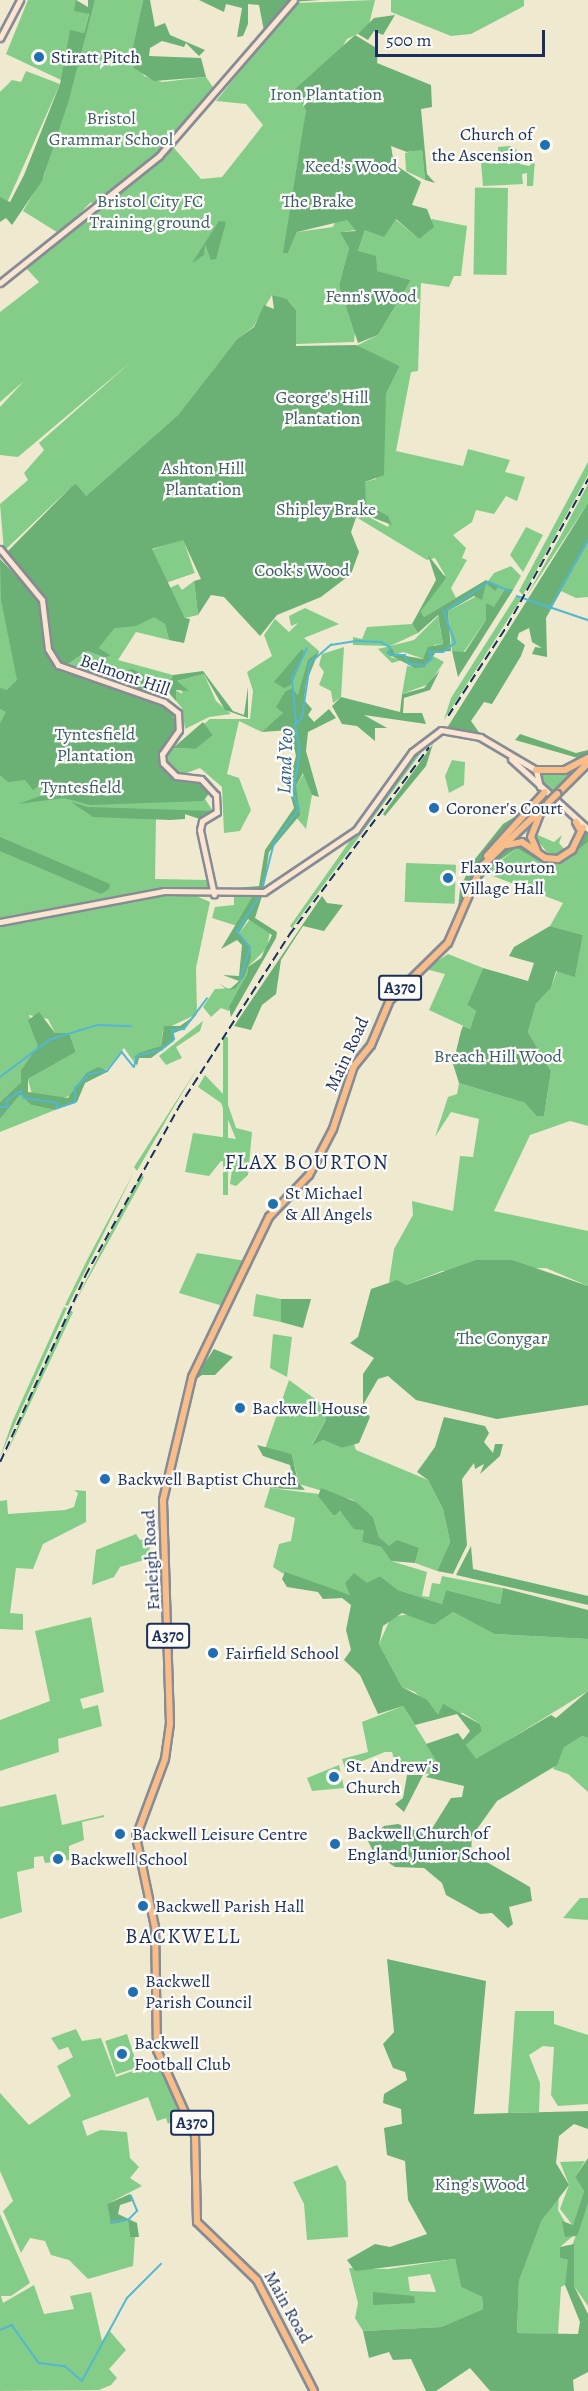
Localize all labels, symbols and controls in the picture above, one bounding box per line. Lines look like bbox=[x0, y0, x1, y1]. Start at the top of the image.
scale bar bbox=[378, 18, 548, 56]
text: 500 m bbox=[386, 28, 431, 52]
place label: Stiratt Pitch bbox=[51, 46, 140, 68]
marker: Stiratt Pitch bbox=[32, 50, 46, 64]
park label: Iron Plantation bbox=[270, 83, 382, 105]
park label: Bristol Grammar School bbox=[49, 108, 173, 150]
place label: Church of the Ascension bbox=[432, 124, 533, 166]
marker: Church of the Ascension bbox=[538, 138, 552, 152]
park label: Keed's Wood bbox=[304, 155, 398, 177]
park label: The Brake bbox=[282, 190, 354, 212]
park label: Bristol City FC Training ground bbox=[90, 191, 210, 234]
park label: Fenn's Wood bbox=[325, 285, 417, 307]
park label: George's Hill Plantation bbox=[276, 387, 368, 430]
park label: Ashton Hill Plantation bbox=[162, 458, 244, 500]
park label: Shipley Brake bbox=[276, 498, 376, 520]
park label: Cook's Wood bbox=[254, 559, 350, 581]
street label: Belmont Hill bbox=[77, 650, 173, 700]
park label: Tyntesfield Plantation bbox=[55, 724, 135, 766]
water label: Land Yeo bbox=[272, 727, 298, 795]
park label: Tyntesfield bbox=[41, 776, 121, 798]
place label: Coroner's Court bbox=[446, 797, 563, 819]
marker: Coroner's Court bbox=[427, 801, 441, 815]
place label: Flax Bourton Village Hall bbox=[460, 857, 555, 900]
marker: Flax Bourton Village Hall bbox=[441, 871, 455, 885]
road number: A370 bbox=[378, 975, 422, 1001]
street label: Main Road bbox=[320, 1013, 374, 1095]
park label: Breach Hill Wood bbox=[434, 1045, 562, 1067]
district label: FLAX BOURTON bbox=[225, 1149, 389, 1175]
place label: St Michael & All Angels bbox=[285, 1183, 372, 1226]
marker: St Michael & All Angels bbox=[266, 1197, 280, 1211]
park label: The Conygar bbox=[457, 1327, 547, 1349]
place label: Backwell House bbox=[252, 1397, 368, 1419]
marker: Backwell House bbox=[233, 1401, 247, 1415]
place label: Backwell Baptist Church bbox=[117, 1468, 296, 1490]
marker: Backwell Baptist Church bbox=[98, 1472, 112, 1486]
street label: Farleigh Road bbox=[138, 1509, 164, 1611]
road number: A370 bbox=[146, 1623, 190, 1649]
place label: Fairfield School bbox=[225, 1642, 339, 1664]
marker: Fairfield School bbox=[206, 1646, 220, 1660]
place label: St. Andrew's Church bbox=[346, 1756, 439, 1798]
marker: St. Andrew's Church bbox=[327, 1770, 341, 1784]
place label: Backwell Leisure Centre bbox=[132, 1823, 308, 1845]
place label: Backwell Church of England Junior School bbox=[347, 1823, 510, 1866]
marker: Backwell Leisure Centre bbox=[113, 1827, 127, 1841]
marker: Backwell Church of England Junior School bbox=[328, 1837, 342, 1851]
place label: Backwell School bbox=[70, 1848, 187, 1870]
marker: Backwell School bbox=[51, 1852, 65, 1866]
place label: Backwell Parish Hall bbox=[155, 1895, 304, 1917]
marker: Backwell Parish Hall bbox=[136, 1899, 150, 1913]
district label: BACKWELL bbox=[125, 1923, 241, 1949]
place label: Backwell Parish Council bbox=[145, 1971, 252, 2014]
marker: Backwell Parish Council bbox=[126, 1985, 140, 1999]
place label: Backwell Football Club bbox=[134, 2033, 231, 2076]
marker: Backwell Football Club bbox=[115, 2047, 129, 2061]
road number: A370 bbox=[170, 2110, 214, 2136]
park label: King's Wood bbox=[434, 2173, 526, 2195]
street label: Main Road bbox=[259, 2267, 317, 2347]

